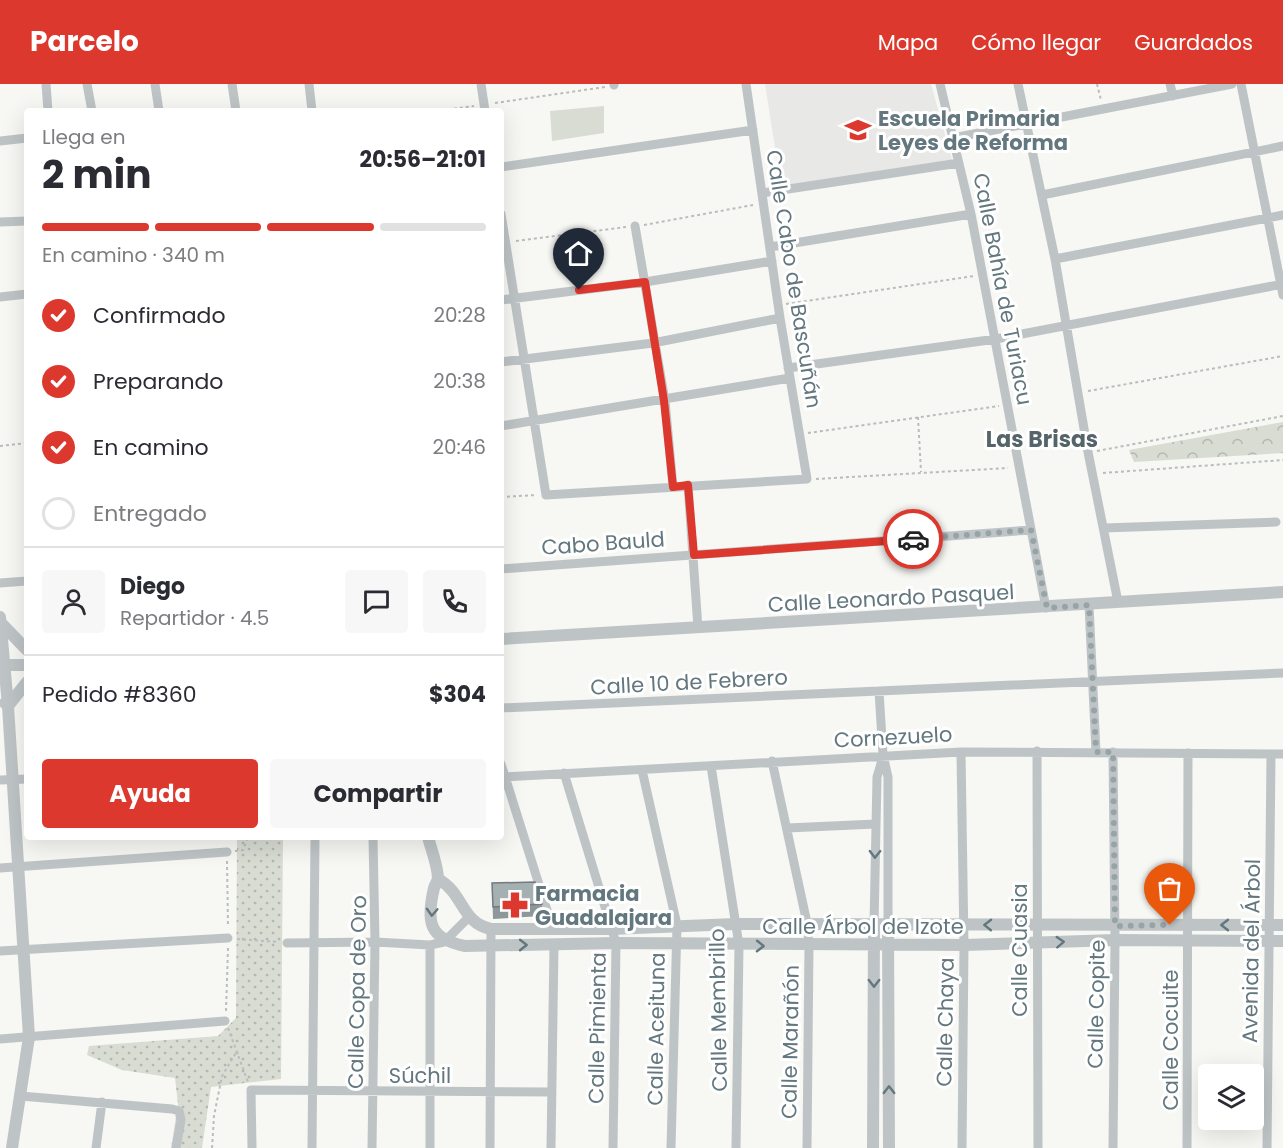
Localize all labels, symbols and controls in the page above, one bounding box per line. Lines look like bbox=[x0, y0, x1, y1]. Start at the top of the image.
text: Parcelo bbox=[30, 22, 139, 61]
text: Mapa bbox=[878, 28, 938, 57]
text: Cómo llegar bbox=[971, 28, 1101, 57]
text: Guardados bbox=[1134, 28, 1253, 57]
place label: Escuela Primaria Leyes de Reforma bbox=[878, 104, 1068, 157]
school or university icon: Escuela Primaria Leyes de Reforma bbox=[843, 115, 873, 145]
text: Llega en bbox=[42, 123, 126, 151]
text: 20:56–21:01 bbox=[360, 144, 486, 175]
text: 2 min bbox=[42, 147, 152, 202]
street label: Calle Cabo de Bascuñán bbox=[759, 148, 829, 410]
street label: Calle Bahía de Turiacu bbox=[966, 170, 1040, 408]
pin bbox=[553, 228, 604, 290]
icon: home bbox=[562, 237, 595, 270]
text: En camino · 340 m bbox=[42, 241, 225, 269]
icon: check bbox=[42, 299, 75, 332]
text: Confirmado bbox=[93, 300, 226, 331]
text: 20:28 bbox=[434, 301, 486, 329]
icon: check bbox=[42, 365, 75, 398]
text: Preparando bbox=[93, 366, 223, 397]
text: 20:38 bbox=[433, 367, 486, 395]
district label: Las Brisas bbox=[986, 424, 1098, 455]
icon: check bbox=[42, 431, 75, 464]
text: En camino bbox=[93, 432, 209, 463]
text: 20:46 bbox=[432, 433, 486, 461]
text: Entregado bbox=[93, 498, 207, 529]
courier bbox=[883, 509, 943, 569]
icon: car bbox=[897, 523, 930, 556]
street label: Cabo Bauld bbox=[540, 524, 666, 562]
button: person bbox=[42, 570, 105, 633]
button: chat bbox=[345, 570, 408, 633]
button: phone bbox=[423, 570, 486, 633]
text: Diego bbox=[120, 571, 185, 602]
street label: Calle Leonardo Pasquel bbox=[767, 577, 1015, 619]
text: Repartidor · 4.5 bbox=[120, 604, 269, 632]
street label: Calle 10 de Febrero bbox=[590, 662, 788, 702]
text: Pedido #8360 bbox=[42, 679, 197, 710]
text: $304 bbox=[429, 679, 486, 710]
street label: Cornezuelo bbox=[833, 719, 953, 755]
button: Ayuda bbox=[42, 759, 258, 828]
button: Compartir bbox=[270, 759, 486, 828]
one-way arrow bbox=[869, 850, 881, 859]
street label: Avenida del Árbol bbox=[1235, 859, 1267, 1043]
pin bbox=[1144, 863, 1195, 925]
icon: bag bbox=[1153, 872, 1186, 905]
place label: Farmacia Guadalajara bbox=[535, 879, 672, 932]
street label: Calle Cuasia bbox=[1005, 883, 1034, 1017]
pharmacy icon: Farmacia Guadalajara bbox=[500, 890, 530, 920]
street label: Calle Copa de Oro bbox=[341, 895, 373, 1089]
one-way arrow bbox=[426, 908, 439, 917]
street label: Calle Árbol de Izote bbox=[762, 912, 964, 941]
one-way arrow bbox=[983, 919, 992, 931]
one-way arrow bbox=[1220, 919, 1229, 931]
street label: Calle Membrillo bbox=[702, 928, 734, 1092]
one-way arrow bbox=[1056, 936, 1065, 949]
one-way arrow bbox=[519, 939, 528, 951]
street label: Calle Copite bbox=[1080, 939, 1112, 1069]
one-way arrow bbox=[756, 940, 765, 952]
street label: Calle Pimienta bbox=[581, 952, 613, 1104]
street label: Calle Aceituna bbox=[640, 952, 672, 1106]
street label: Calle Chaya bbox=[929, 957, 961, 1087]
street label: Calle Marañón bbox=[774, 965, 806, 1119]
street label: Calle Cocuite bbox=[1156, 969, 1185, 1111]
one-way arrow bbox=[868, 979, 880, 988]
street label: Súchil bbox=[389, 1061, 451, 1090]
map controls bbox=[1198, 1064, 1264, 1130]
button: layers bbox=[1198, 1064, 1264, 1130]
one-way arrow bbox=[883, 1085, 895, 1094]

